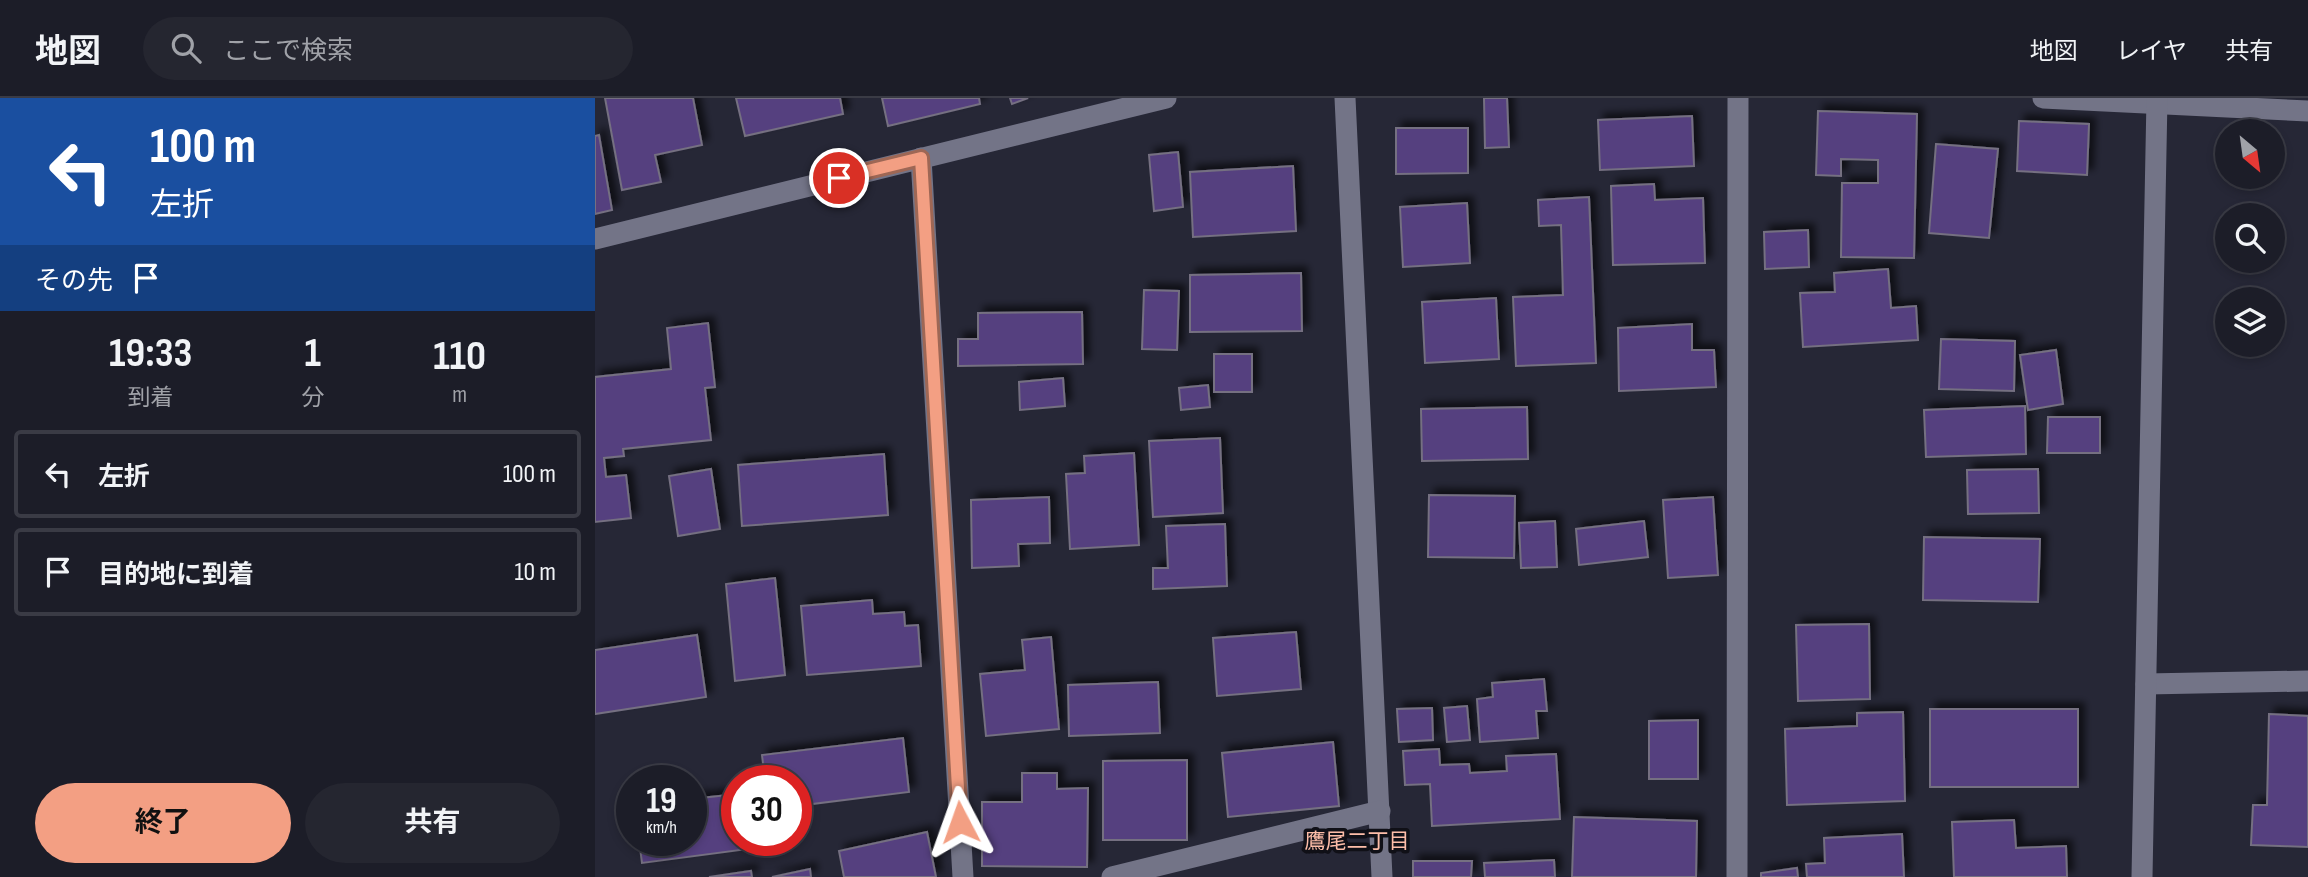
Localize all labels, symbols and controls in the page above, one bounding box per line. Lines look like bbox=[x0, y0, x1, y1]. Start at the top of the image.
search box bbox=[143, 17, 633, 80]
icon: search bbox=[167, 29, 205, 67]
text: 地図 bbox=[35, 32, 101, 72]
text: ここで検索 bbox=[223, 36, 353, 67]
text: 地図 bbox=[2030, 37, 2078, 66]
text: レイヤ bbox=[2116, 37, 2187, 66]
text: 共有 bbox=[2225, 37, 2273, 66]
text: 100 m bbox=[150, 118, 256, 177]
north arrow bbox=[2215, 119, 2285, 189]
map controls bbox=[2215, 119, 2285, 357]
icon: left bbox=[35, 126, 126, 217]
pin bbox=[809, 148, 869, 208]
icon: arrive bbox=[820, 159, 858, 197]
text: 左折 bbox=[150, 186, 214, 225]
button: search bbox=[2215, 203, 2285, 273]
icon: arrive bbox=[127, 259, 165, 297]
text: その先 bbox=[35, 266, 113, 297]
button: layers bbox=[2215, 287, 2285, 357]
text: 19:33 bbox=[109, 328, 192, 379]
text: 1 bbox=[304, 328, 321, 379]
text: 110 bbox=[433, 331, 486, 382]
text: m bbox=[452, 381, 467, 409]
text: 到着 bbox=[128, 384, 174, 412]
text: 分 bbox=[301, 384, 324, 412]
icon: left bbox=[39, 455, 77, 493]
text: 100 m bbox=[503, 459, 556, 490]
text: 左折 bbox=[98, 462, 150, 493]
icon: arrive bbox=[39, 553, 77, 591]
text: 10 m bbox=[514, 557, 556, 588]
text: 目的地に到着 bbox=[98, 560, 254, 591]
speed limit sign: 30 bbox=[721, 765, 812, 856]
text: 19 bbox=[646, 780, 677, 823]
button: 終了 bbox=[35, 783, 291, 863]
button: 共有 bbox=[305, 783, 560, 863]
position arrow bbox=[923, 785, 997, 859]
text: km/h bbox=[646, 817, 677, 838]
district label: 鷹尾二丁目 bbox=[1305, 829, 1410, 854]

